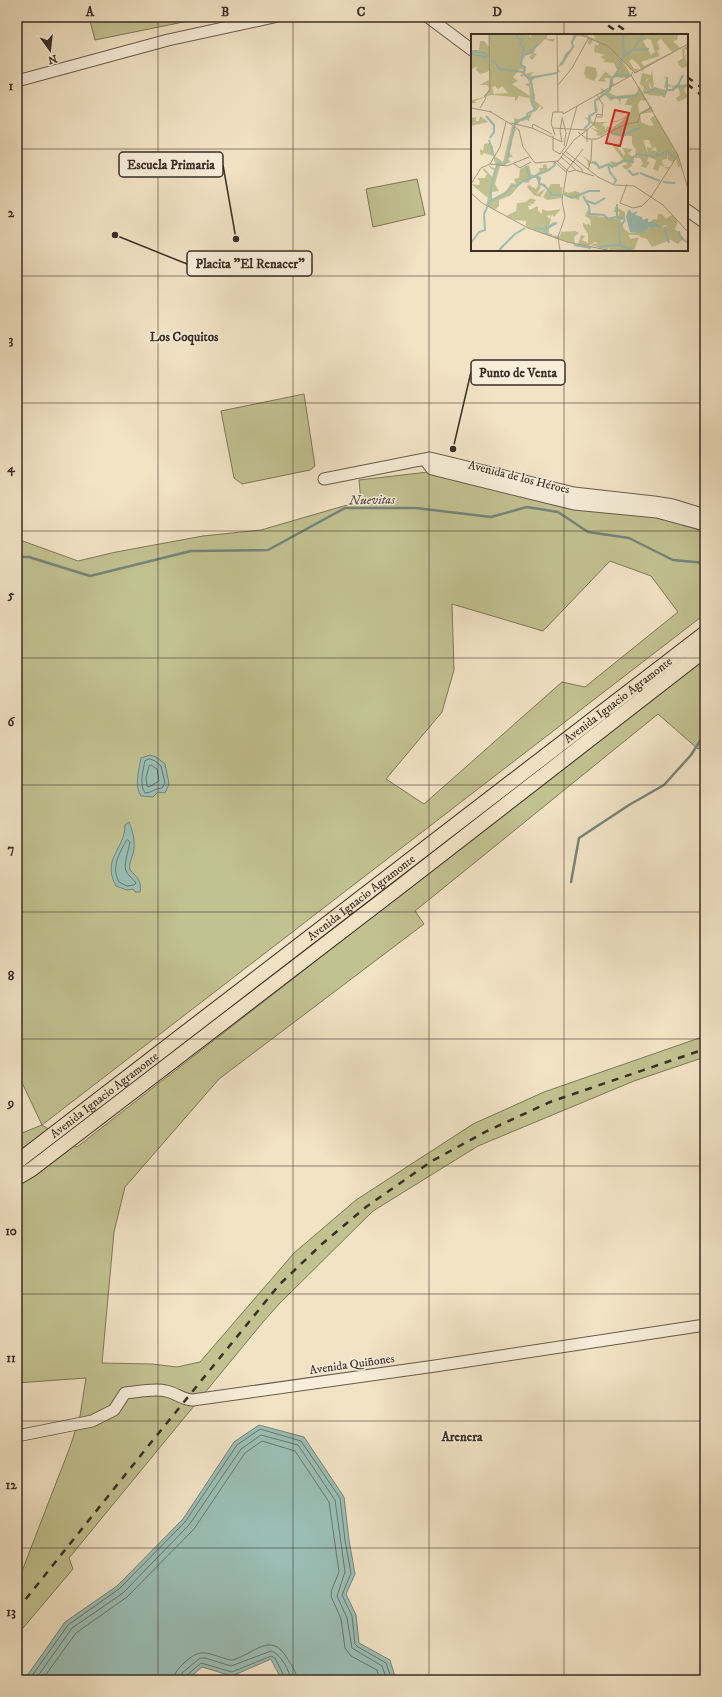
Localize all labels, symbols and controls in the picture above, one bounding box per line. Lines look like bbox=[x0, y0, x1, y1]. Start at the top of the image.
text: A bbox=[85, 4, 95, 20]
text: B bbox=[221, 4, 229, 20]
text: C bbox=[357, 4, 366, 20]
text: D bbox=[492, 4, 502, 20]
text: E bbox=[627, 4, 637, 20]
north arrow bbox=[30, 30, 70, 70]
inset map bbox=[471, 34, 688, 251]
text: N bbox=[46, 51, 59, 67]
text: 1 bbox=[9, 78, 14, 94]
callout: Escuela Primaria bbox=[119, 152, 223, 177]
text: Escuela Primaria bbox=[127, 157, 215, 173]
text: 2 bbox=[8, 205, 15, 221]
callout: Placita "El Renacer" bbox=[187, 251, 312, 276]
text: Placita "El Renacer" bbox=[195, 256, 305, 272]
district label: Los Coquitos bbox=[150, 329, 219, 346]
text: 3 bbox=[9, 332, 14, 348]
callout: Punto de Venta bbox=[471, 360, 565, 385]
text: Punto de Venta bbox=[479, 365, 557, 381]
street label: Avenida de los Héroes bbox=[466, 458, 571, 497]
text: 4 bbox=[6, 460, 15, 477]
water label: Nuevitas bbox=[348, 492, 396, 508]
text: 5 bbox=[7, 587, 15, 603]
street label: Avenida Ignacio Agramonte bbox=[561, 654, 675, 747]
text: 6 bbox=[8, 714, 16, 730]
text: 7 bbox=[8, 841, 15, 857]
street label: Avenida Ignacio Agramonte bbox=[304, 852, 418, 944]
text: 8 bbox=[8, 968, 15, 984]
street label: Avenida Ignacio Agramonte bbox=[47, 1049, 162, 1142]
text: 9 bbox=[7, 1095, 14, 1111]
text: 10 bbox=[5, 1223, 17, 1239]
text: 11 bbox=[6, 1350, 16, 1366]
street label: Avenida Quiñones bbox=[309, 1351, 396, 1378]
district label: Arenera bbox=[441, 1429, 483, 1445]
text: 12 bbox=[5, 1477, 17, 1493]
text: 13 bbox=[6, 1604, 16, 1620]

